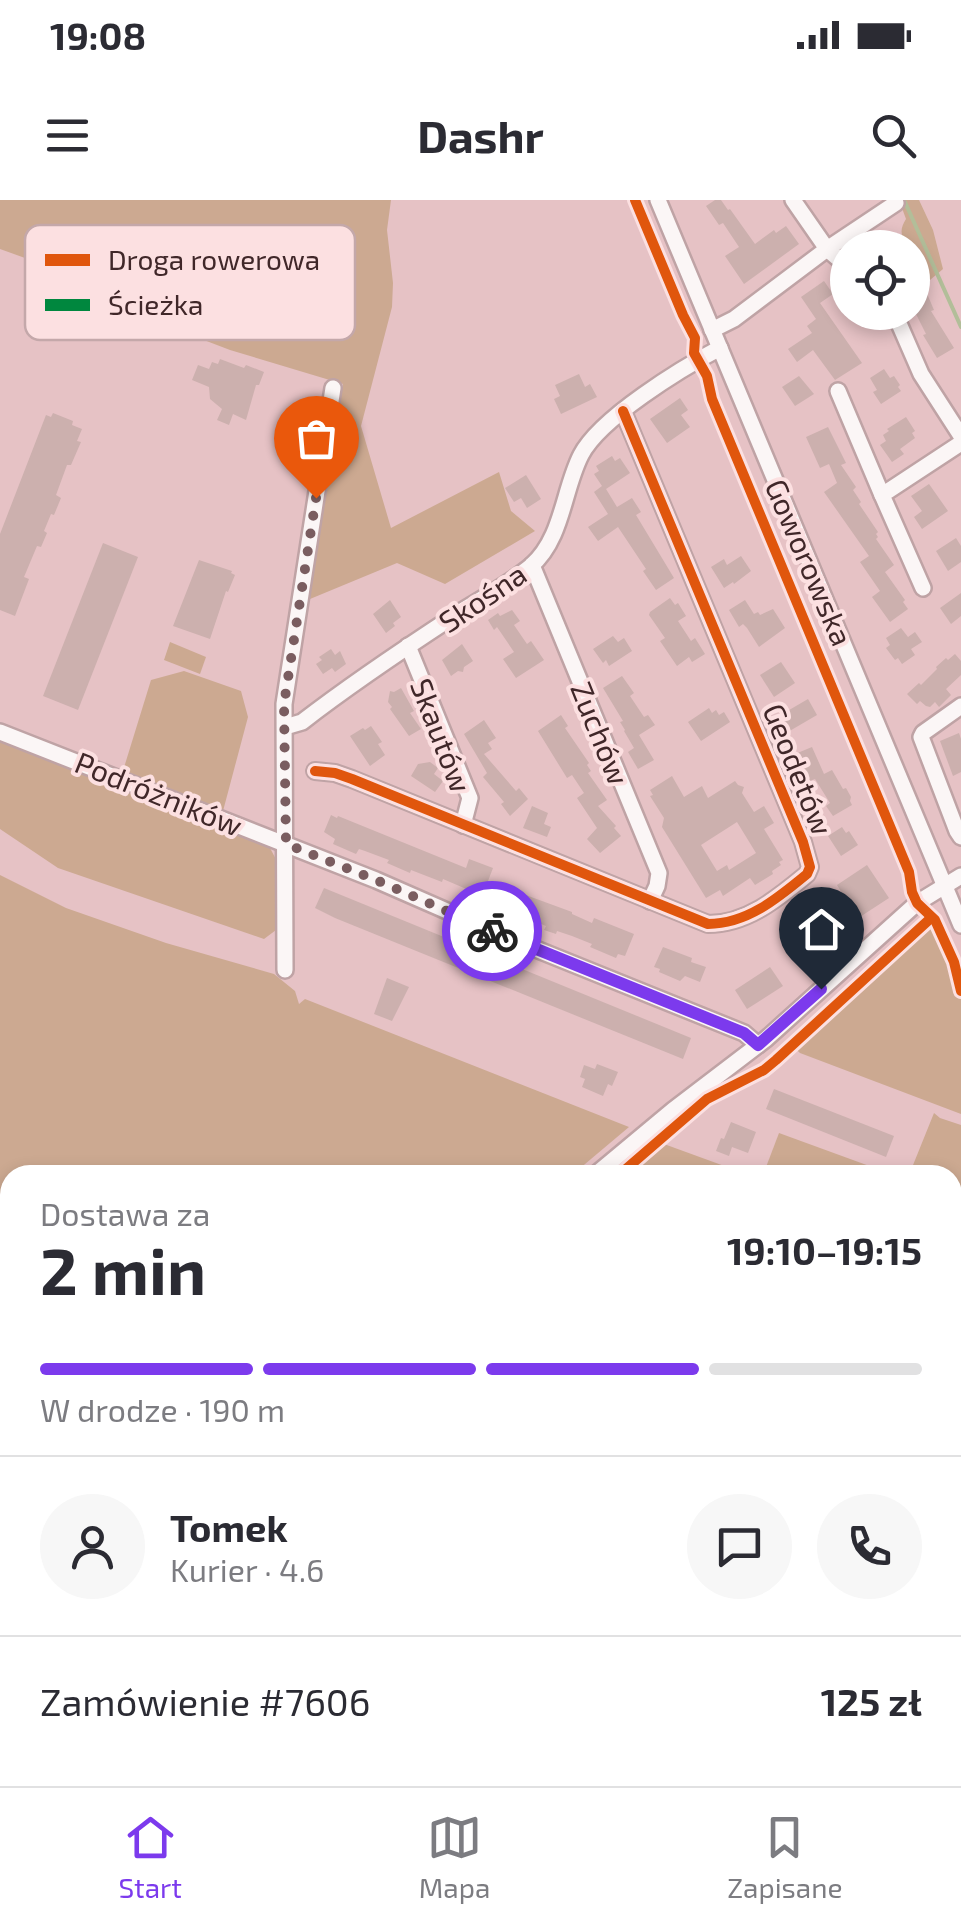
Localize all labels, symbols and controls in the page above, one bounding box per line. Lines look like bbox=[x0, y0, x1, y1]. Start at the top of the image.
text: 19:08 bbox=[50, 12, 146, 58]
icon: menu bbox=[40, 108, 95, 163]
text: Dashr bbox=[417, 108, 544, 162]
icon: search bbox=[866, 108, 921, 163]
legend bbox=[25, 225, 355, 340]
map controls bbox=[830, 230, 930, 330]
button: locate bbox=[830, 230, 930, 330]
text: Droga rowerowa bbox=[108, 242, 320, 276]
text: Ścieżka bbox=[108, 287, 203, 321]
pin bbox=[274, 396, 359, 499]
icon: bag bbox=[289, 411, 344, 466]
street label: Goworowska bbox=[759, 473, 861, 651]
street label: Skośna bbox=[431, 555, 533, 639]
street label: Skautów bbox=[404, 673, 480, 797]
street label: Zuchów bbox=[564, 676, 638, 790]
street label: Geodetów bbox=[756, 698, 842, 840]
street label: Podróżników bbox=[70, 743, 248, 843]
courier bbox=[442, 881, 542, 981]
pin bbox=[779, 887, 864, 990]
icon: home bbox=[794, 902, 849, 957]
icon: bike bbox=[465, 904, 520, 959]
text: Dostawa za bbox=[40, 1194, 210, 1232]
text: 19:10–19:15 bbox=[727, 1227, 922, 1273]
text: 2 min bbox=[40, 1230, 206, 1308]
text: W drodze · 190 m bbox=[40, 1390, 285, 1428]
button: person bbox=[40, 1494, 145, 1599]
button: chat bbox=[687, 1494, 792, 1599]
button: phone bbox=[817, 1494, 922, 1599]
text: Tomek bbox=[170, 1504, 288, 1550]
text: Kurier · 4.6 bbox=[170, 1550, 324, 1588]
text: Zamówienie #7606 bbox=[40, 1678, 371, 1724]
text: 125 zł bbox=[821, 1678, 922, 1724]
tab: Start bbox=[118, 1810, 182, 1904]
tab: Mapa bbox=[419, 1810, 490, 1904]
tab: Zapisane bbox=[727, 1810, 843, 1904]

